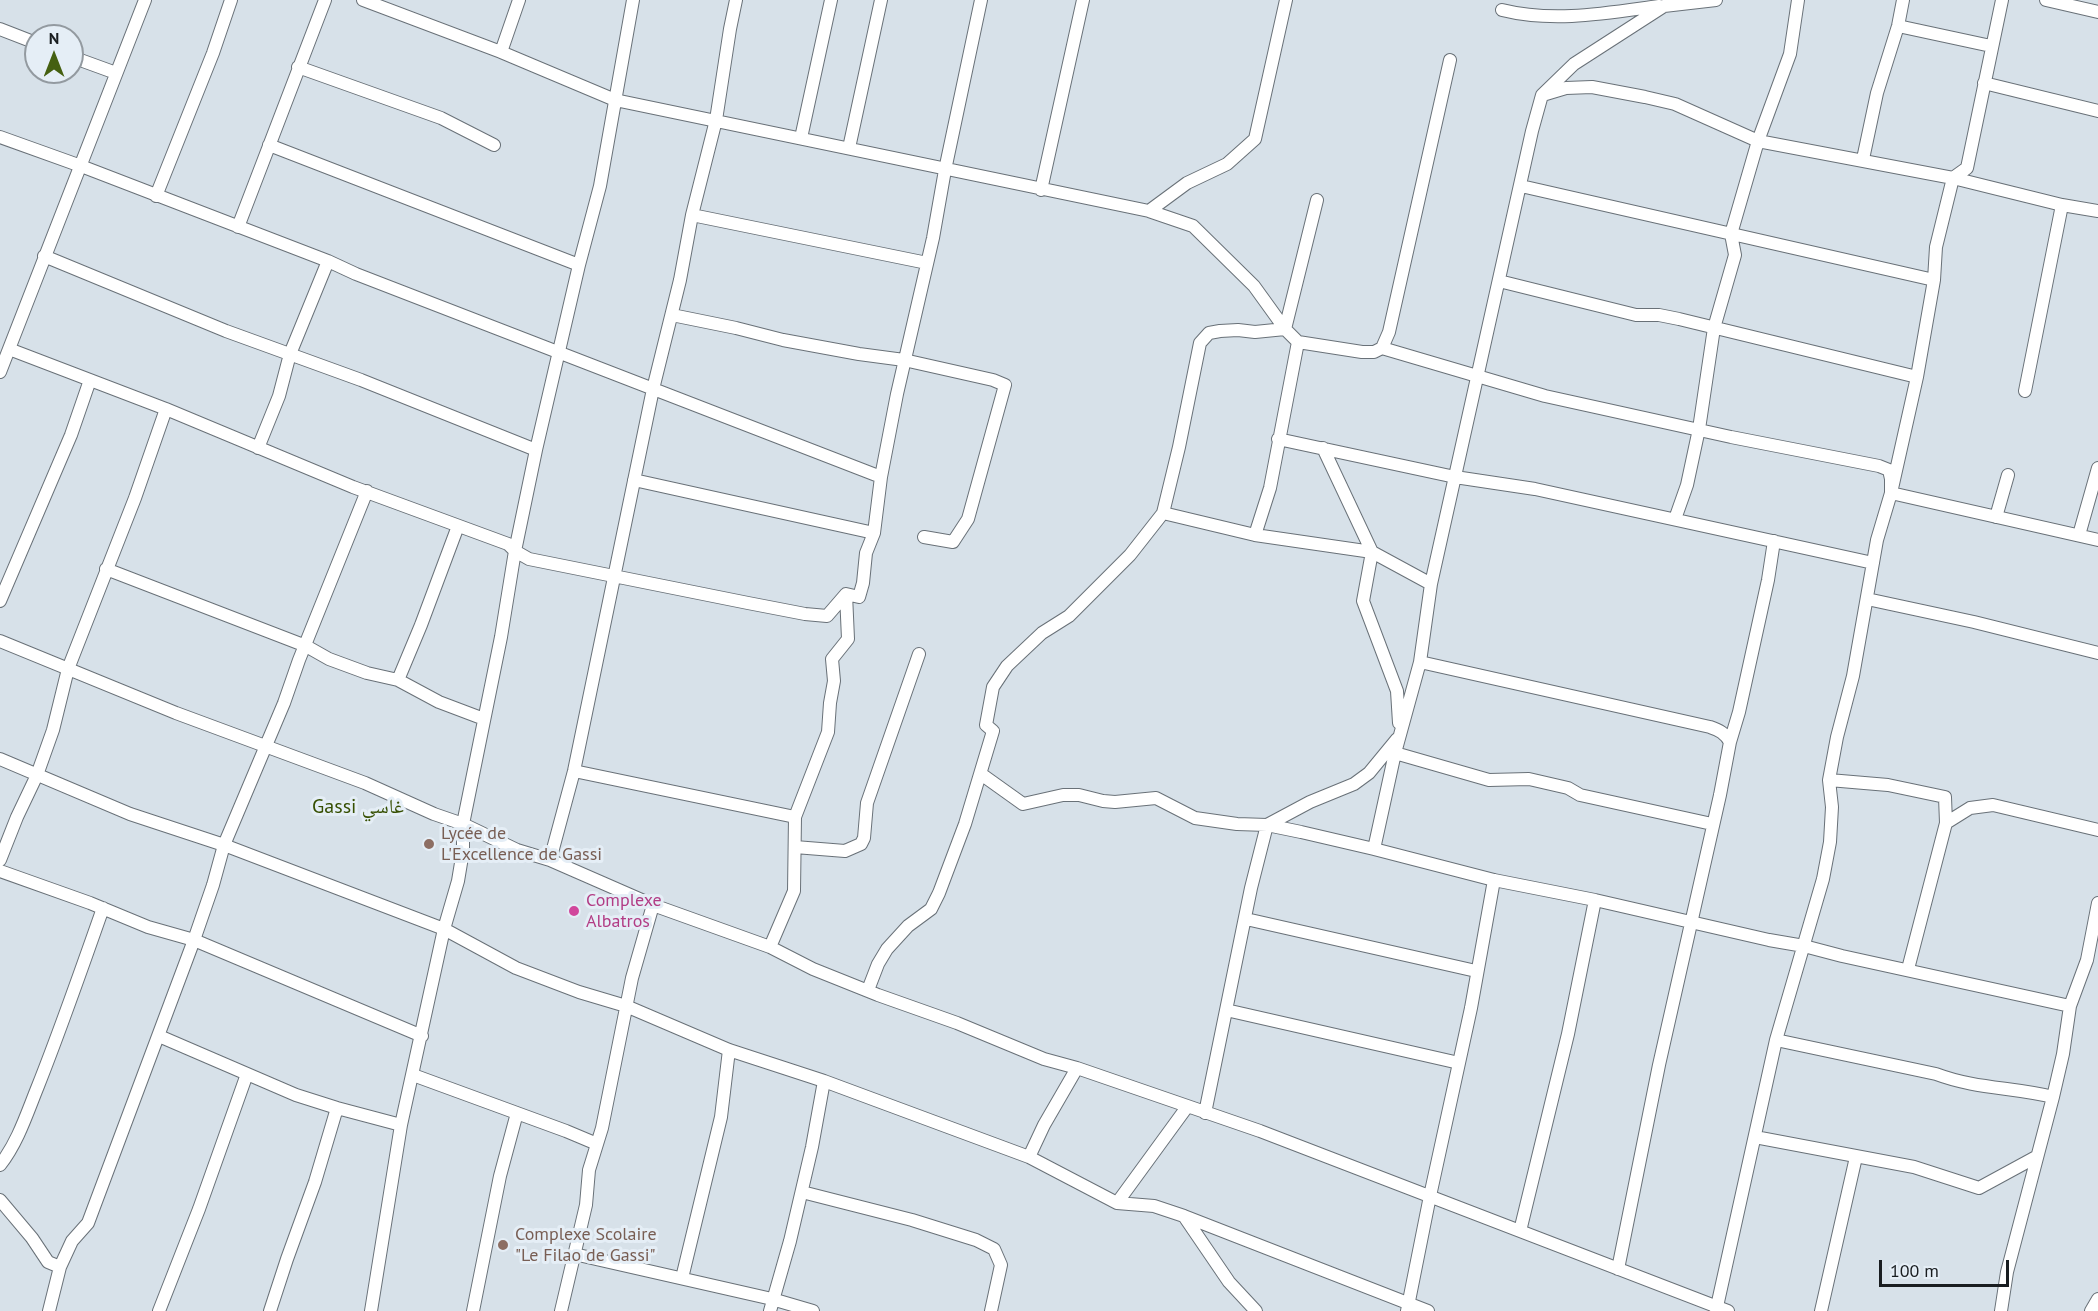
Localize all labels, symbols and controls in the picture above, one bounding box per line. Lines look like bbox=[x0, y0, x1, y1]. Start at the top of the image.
north arrow bbox=[24, 24, 84, 84]
text: N bbox=[49, 28, 59, 48]
district label: Gassi غاسي bbox=[312, 795, 404, 819]
place label: Lycée de L'Excellence de Gassi bbox=[441, 823, 602, 866]
marker: Lycée de L'Excellence de Gassi bbox=[422, 837, 436, 851]
place label: Complexe Albatros bbox=[586, 890, 662, 932]
marker: Complexe Albatros bbox=[567, 904, 581, 918]
place label: Complexe Scolaire "Le Filao de Gassi" bbox=[515, 1224, 657, 1266]
marker: Complexe Scolaire "Le Filao de Gassi" bbox=[496, 1238, 510, 1252]
scale bar bbox=[1882, 1248, 2012, 1286]
text: 100 m bbox=[1890, 1259, 1939, 1282]

